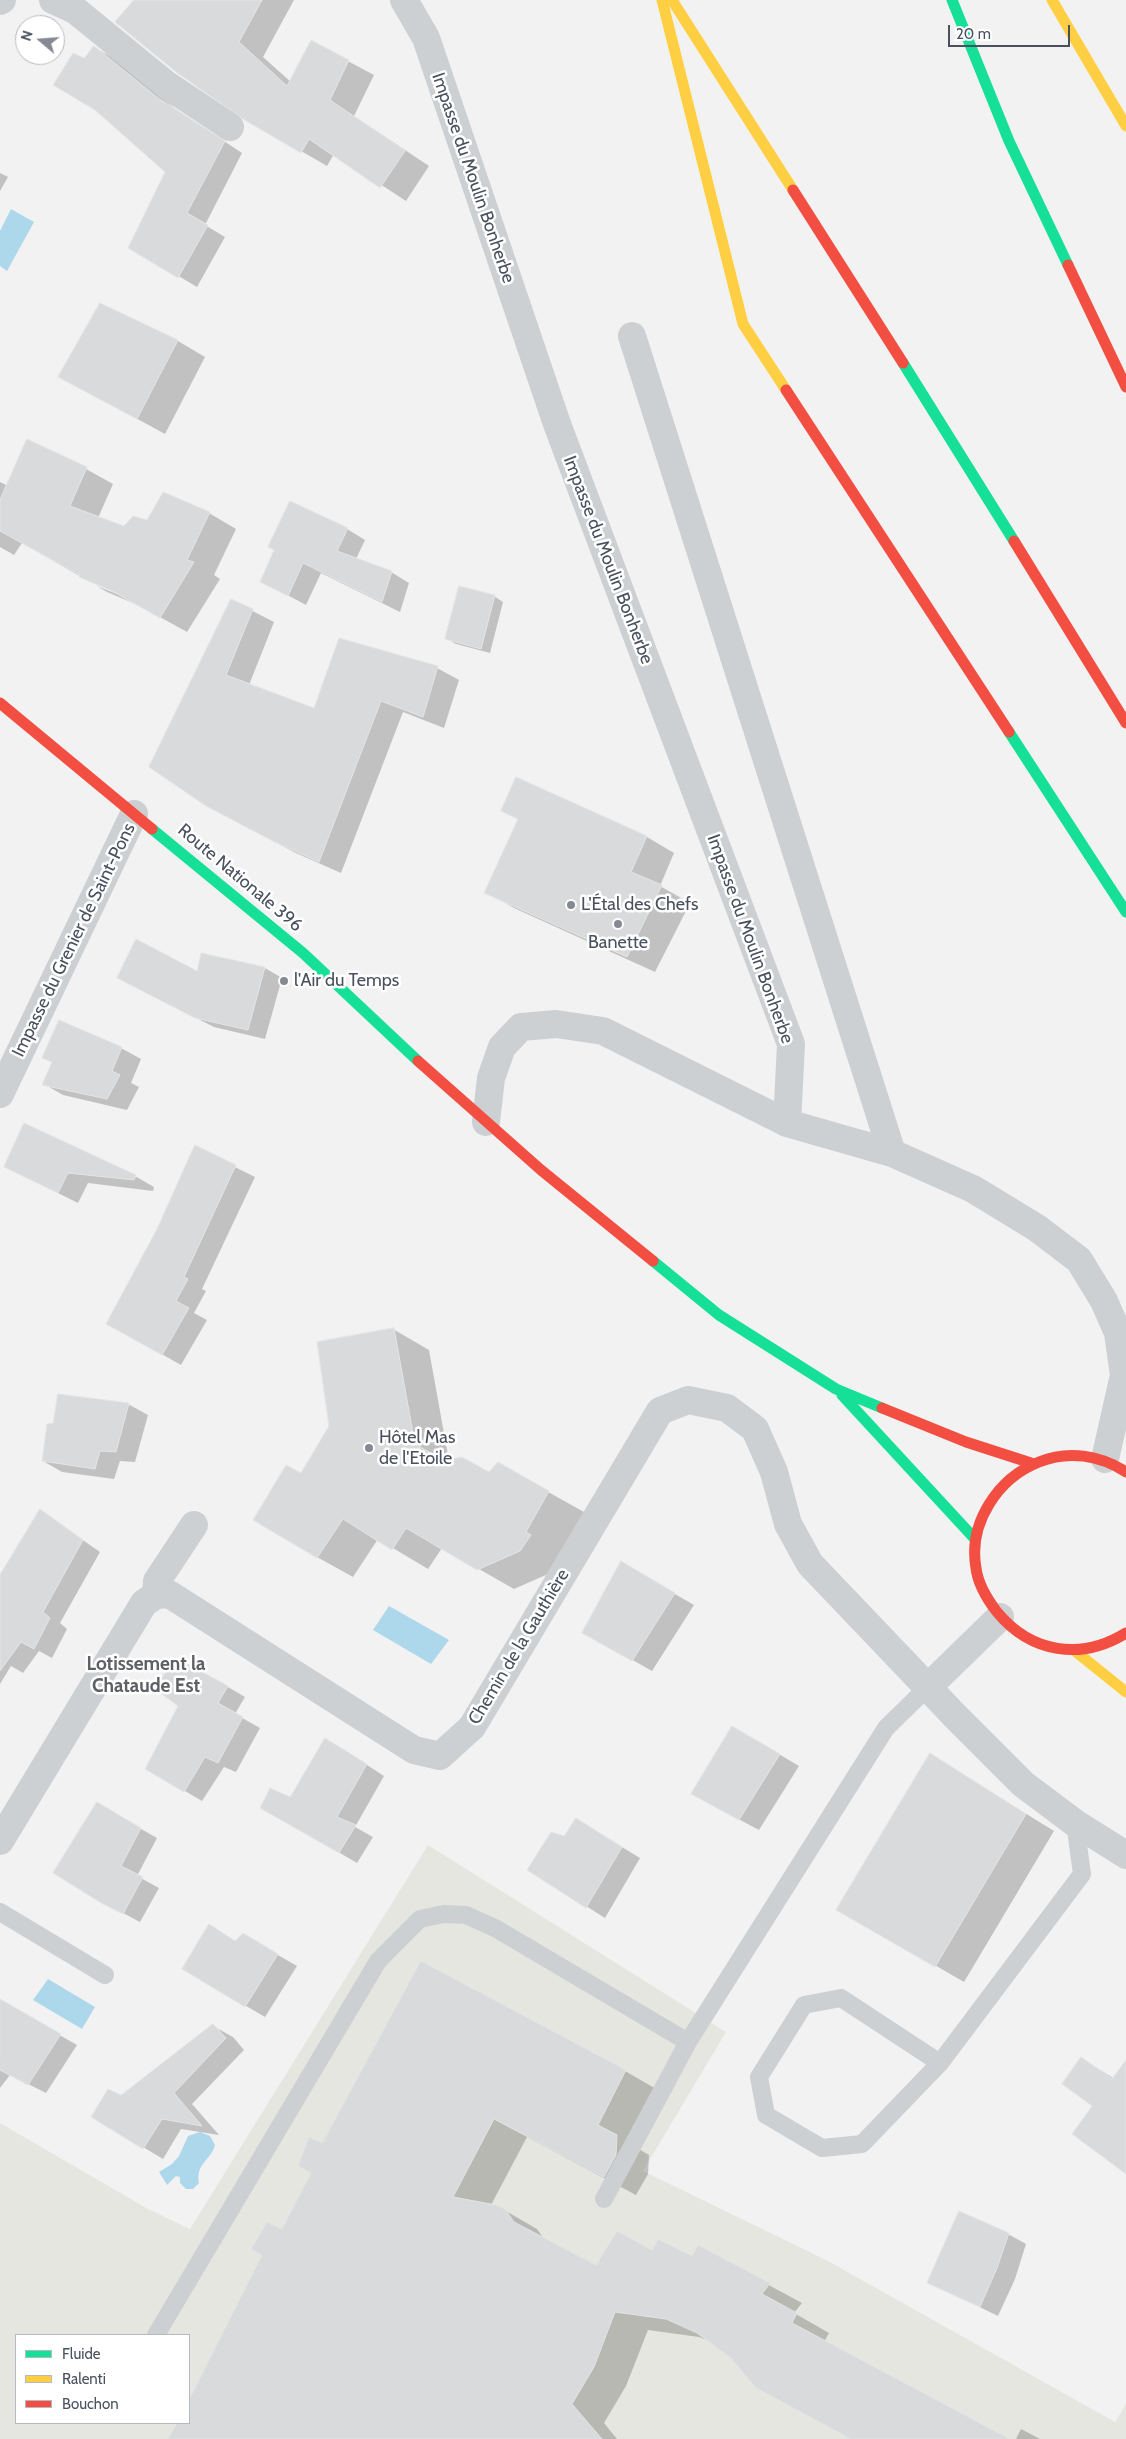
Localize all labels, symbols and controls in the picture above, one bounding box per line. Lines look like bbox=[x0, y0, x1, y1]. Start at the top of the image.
north arrow bbox=[15, 15, 65, 65]
scale bar bbox=[951, 15, 1074, 47]
text: 20 m bbox=[956, 25, 991, 43]
text: N bbox=[17, 28, 37, 43]
street label: Impasse du Moulin Bonherbe bbox=[427, 70, 519, 286]
street label: Impasse du Moulin Bonherbe bbox=[558, 453, 658, 667]
street label: Impasse du Grenier de Saint-Pons bbox=[8, 820, 140, 1060]
street label: Route Nationale 396 bbox=[173, 820, 307, 936]
street label: Impasse du Moulin Bonherbe bbox=[702, 831, 798, 1047]
place label: L'Étal des Chefs bbox=[581, 894, 698, 916]
marker: L'Étal des Chefs bbox=[565, 899, 577, 911]
marker: Banette bbox=[612, 918, 624, 930]
place label: Banette bbox=[588, 932, 648, 954]
place label: l'Air du Temps bbox=[294, 970, 399, 992]
marker: l'Air du Temps bbox=[278, 975, 290, 987]
place label: Hôtel Mas de l'Etoile bbox=[379, 1427, 455, 1470]
marker: Hôtel Mas de l'Etoile bbox=[363, 1442, 375, 1454]
street label: Chemin de la Gauthière bbox=[464, 1565, 574, 1729]
district label: Lotissement la Chataude Est bbox=[87, 1653, 205, 1697]
legend bbox=[15, 2334, 190, 2424]
text: Fluide bbox=[62, 2345, 100, 2363]
text: Ralenti bbox=[62, 2370, 106, 2388]
text: Bouchon bbox=[62, 2395, 119, 2413]

